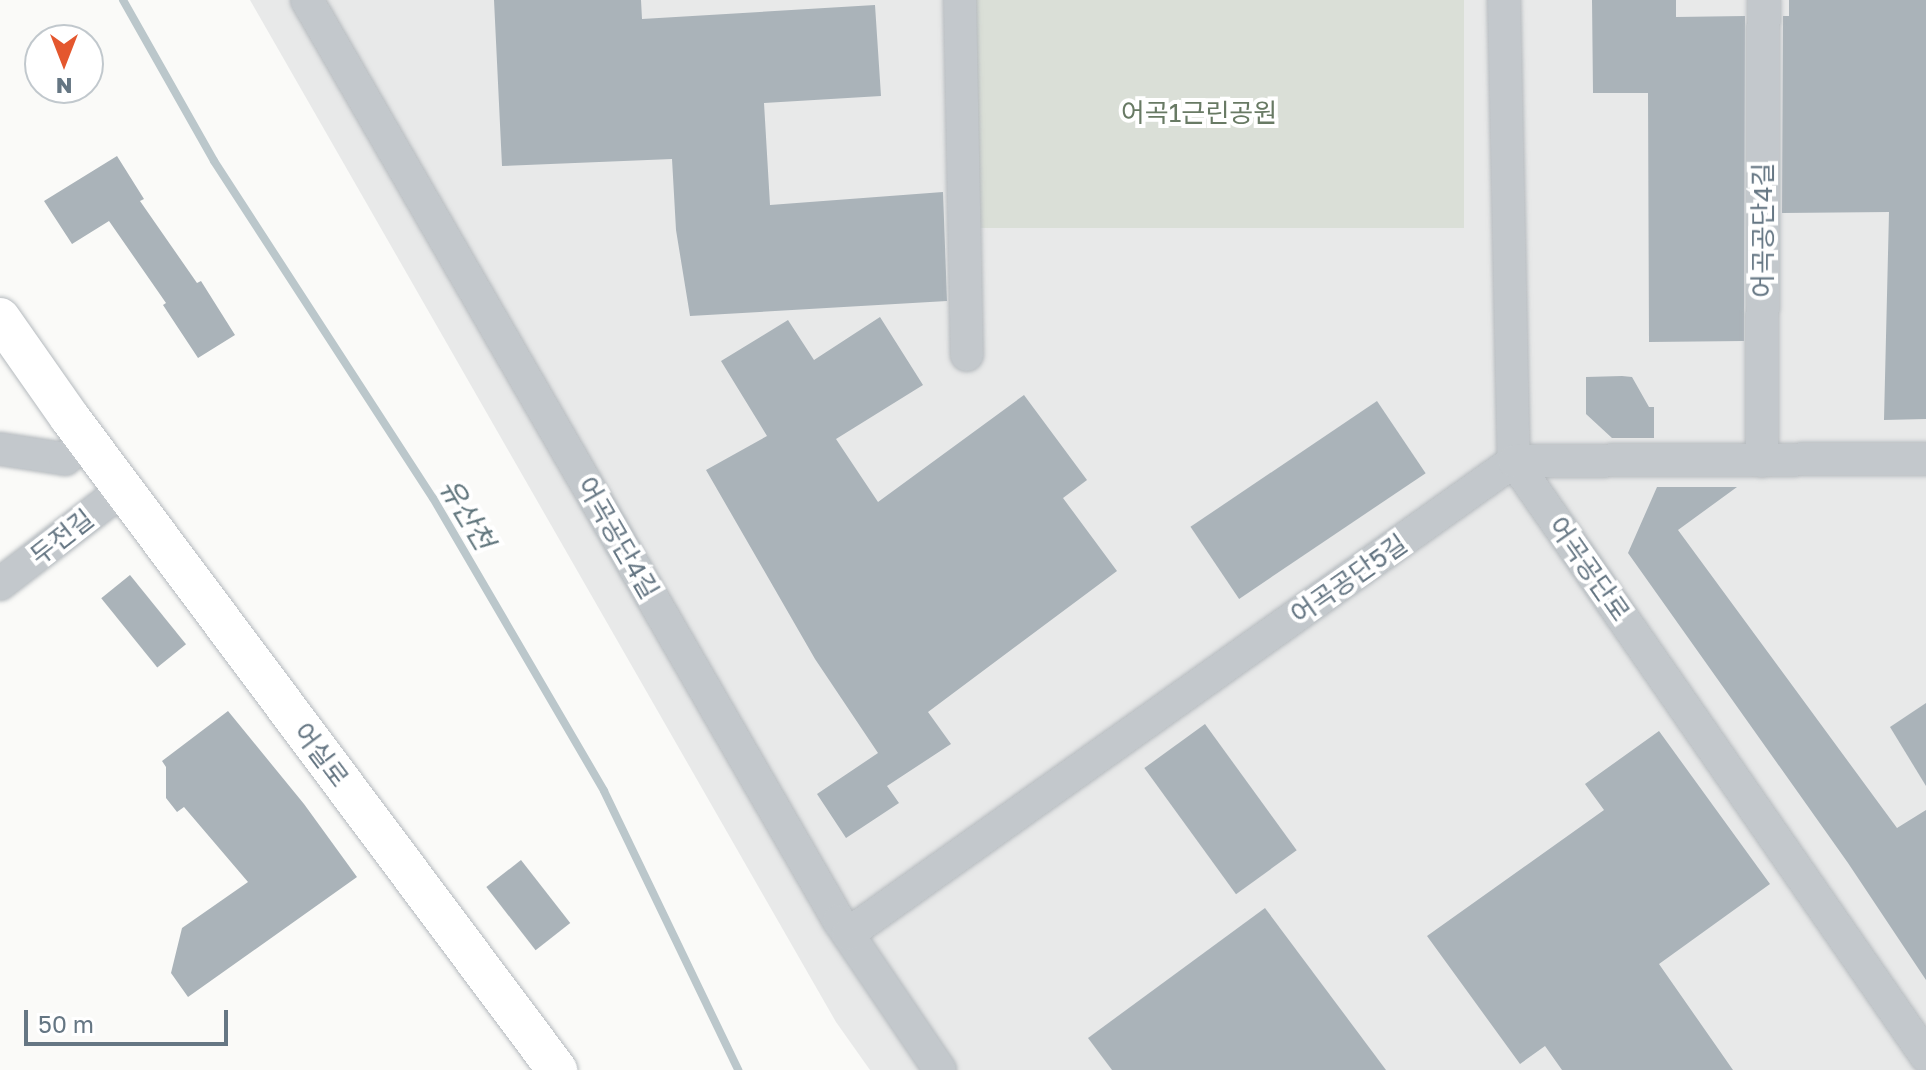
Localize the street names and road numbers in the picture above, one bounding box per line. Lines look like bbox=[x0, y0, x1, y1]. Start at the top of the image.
street label: 어곡공단4길 bbox=[1747, 162, 1779, 298]
street label: 어곡공단4길 bbox=[571, 472, 665, 604]
street label: 두전길 bbox=[24, 503, 100, 571]
street label: 어곡공단로 bbox=[1542, 511, 1636, 627]
street label: 어곡공단5길 bbox=[1285, 528, 1413, 630]
street label: 어실로 bbox=[287, 717, 355, 793]

